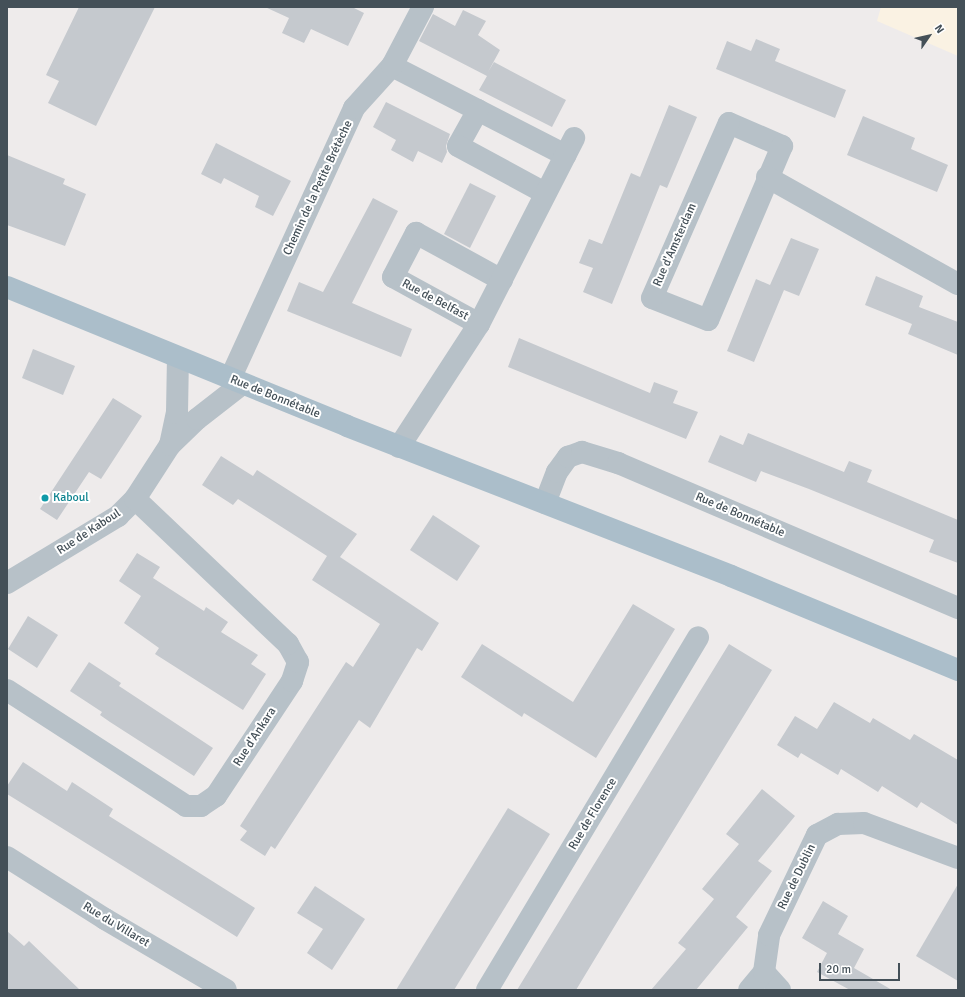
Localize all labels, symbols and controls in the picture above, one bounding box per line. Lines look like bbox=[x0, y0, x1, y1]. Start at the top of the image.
north arrow bbox=[909, 16, 949, 56]
text: N bbox=[932, 22, 947, 36]
street label: Chemin de la Petite Brétèche bbox=[280, 118, 356, 258]
street label: Rue d'Amsterdam bbox=[650, 201, 700, 289]
street label: Rue de Belfast bbox=[399, 276, 471, 324]
street label: Rue de Bonnétable bbox=[228, 372, 322, 422]
street label: Rue de Bonnétable bbox=[693, 490, 787, 540]
place label: Kaboul bbox=[53, 491, 89, 505]
marker: Kaboul bbox=[40, 493, 50, 503]
street label: Rue de Kaboul bbox=[54, 506, 124, 558]
street label: Rue d'Ankara bbox=[231, 705, 279, 769]
street label: Rue de Florence bbox=[566, 775, 620, 853]
street label: Rue de Dublin bbox=[775, 842, 819, 912]
street label: Rue du Villaret bbox=[80, 899, 152, 951]
scale bar bbox=[821, 955, 902, 981]
text: 20 m bbox=[826, 962, 851, 977]

